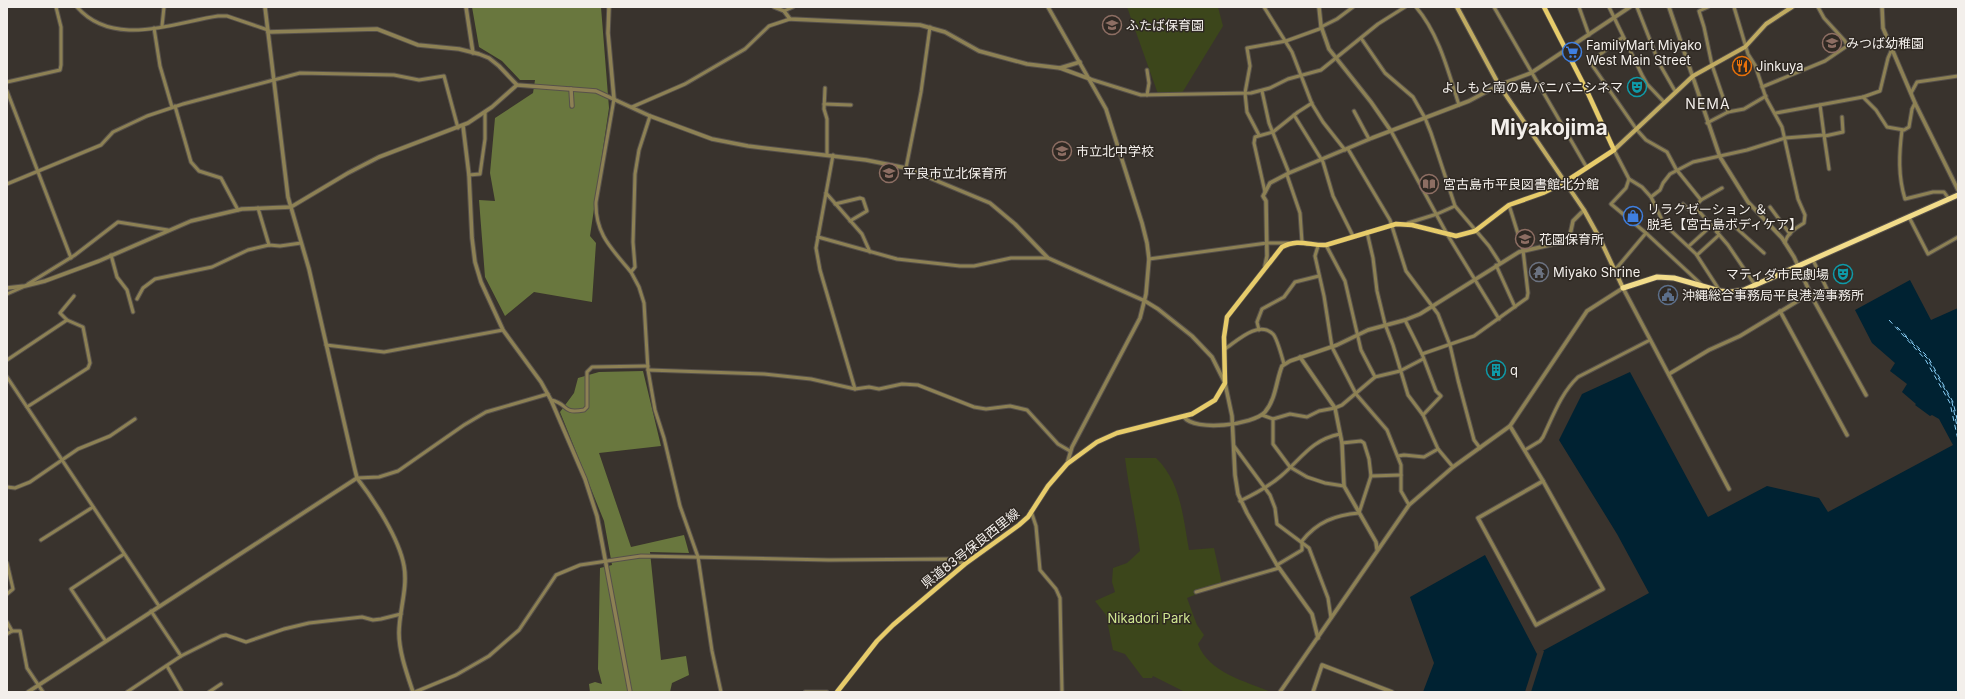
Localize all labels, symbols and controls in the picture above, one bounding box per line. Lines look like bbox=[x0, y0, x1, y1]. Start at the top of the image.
school or university icon: ふたば保育園 bbox=[1101, 14, 1123, 36]
place label: ふたば保育園 bbox=[1126, 17, 1204, 33]
school or university icon: みつば幼稚園 bbox=[1821, 32, 1843, 54]
place label: みつば幼稚園 bbox=[1846, 35, 1924, 51]
place label: FamilyMart Miyako West Main Street bbox=[1586, 37, 1702, 68]
supermarket icon: FamilyMart Miyako West Main Street bbox=[1561, 41, 1583, 63]
restaurant icon: Jinkuya bbox=[1731, 55, 1753, 77]
place label: Jinkuya bbox=[1756, 58, 1804, 74]
theatre icon: よしもと南の島パニパニシネマ bbox=[1626, 76, 1648, 98]
place label: よしもと南の島パニパニシネマ bbox=[1441, 79, 1623, 95]
district label: NEMA bbox=[1685, 95, 1731, 112]
district label: Miyakojima bbox=[1490, 115, 1608, 140]
school or university icon: 市立北中学校 bbox=[1051, 140, 1073, 162]
place label: 市立北中学校 bbox=[1076, 143, 1154, 159]
school or university icon: 平良市立北保育所 bbox=[878, 162, 900, 184]
place label: 平良市立北保育所 bbox=[903, 165, 1007, 181]
library icon: 宮古島市平良図書館北分館 bbox=[1418, 173, 1440, 195]
place label: 宮古島市平良図書館北分館 bbox=[1443, 176, 1599, 192]
place label: リラクゼーション ＆ 脱毛【宮古島ボディケア】 bbox=[1647, 201, 1802, 232]
shop icon: リラクゼーション ＆ 脱毛【宮古島ボディケア】 bbox=[1622, 205, 1644, 227]
school or university icon: 花園保育所 bbox=[1514, 228, 1536, 250]
place label: 花園保育所 bbox=[1539, 231, 1604, 247]
temple icon: Miyako Shrine bbox=[1528, 261, 1550, 283]
theatre icon: マティダ市民劇場 bbox=[1832, 263, 1854, 285]
place label: Miyako Shrine bbox=[1553, 264, 1640, 280]
place label: マティダ市民劇場 bbox=[1726, 266, 1829, 282]
public building icon: 沖縄総合事務局平良港湾事務所 bbox=[1657, 284, 1679, 306]
place label: 沖縄総合事務局平良港湾事務所 bbox=[1682, 287, 1864, 303]
building icon: q bbox=[1485, 359, 1507, 381]
place label: q bbox=[1510, 362, 1518, 378]
street label: 県道83号保良西里線 bbox=[918, 505, 1022, 591]
park label: Nikadori Park bbox=[1108, 610, 1190, 626]

